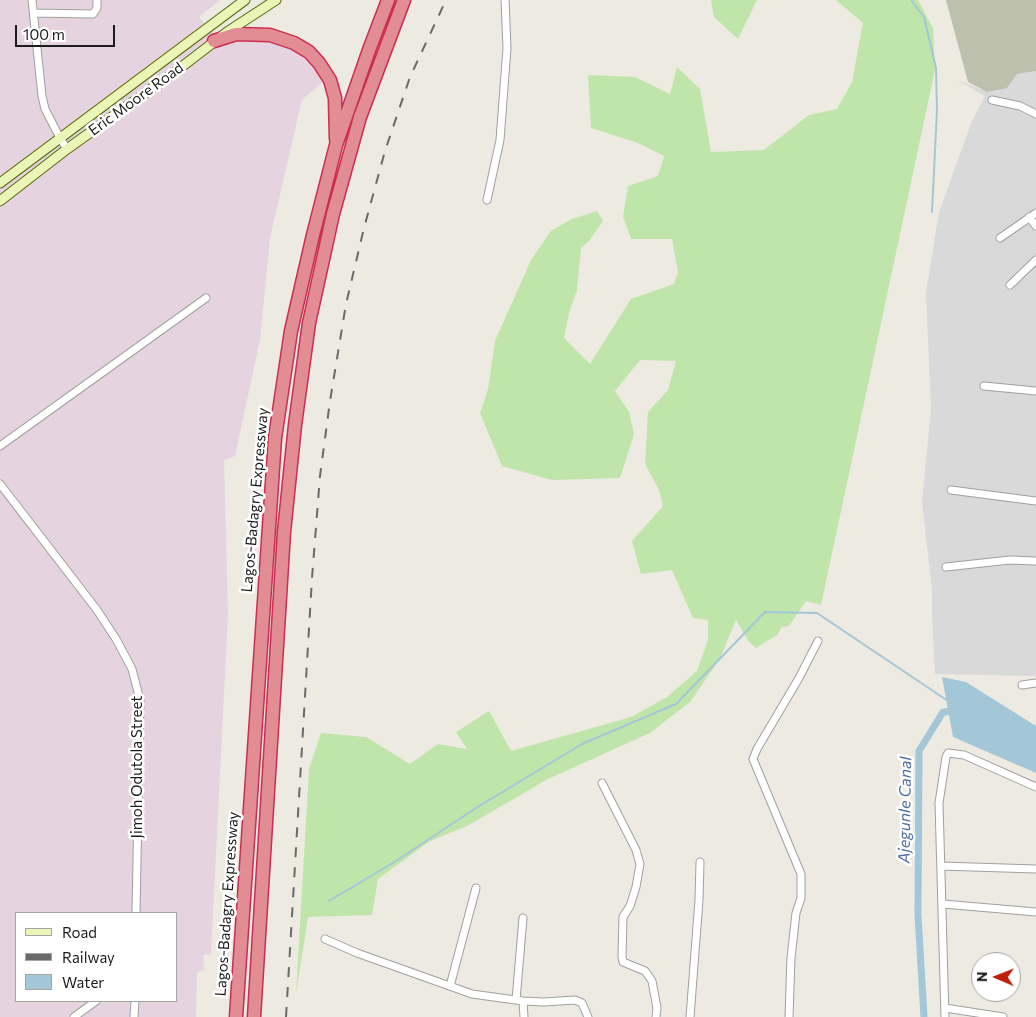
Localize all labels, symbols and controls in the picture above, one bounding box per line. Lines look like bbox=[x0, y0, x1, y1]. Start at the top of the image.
scale bar bbox=[18, 15, 118, 47]
text: 100 m bbox=[23, 25, 65, 43]
street label: Eric Moore Road bbox=[85, 59, 187, 139]
street label: Lagos-Badagry Expressway bbox=[238, 407, 272, 593]
street label: Jimoh Odutola Street bbox=[128, 696, 146, 838]
water label: Ajegunle Canal bbox=[894, 756, 916, 864]
street label: Lagos-Badagry Expressway bbox=[212, 811, 242, 997]
legend bbox=[15, 912, 178, 1002]
text: Road bbox=[62, 923, 97, 941]
text: Railway bbox=[62, 948, 115, 966]
north arrow bbox=[971, 952, 1021, 1002]
text: N bbox=[973, 971, 990, 982]
text: Water bbox=[62, 973, 104, 991]

